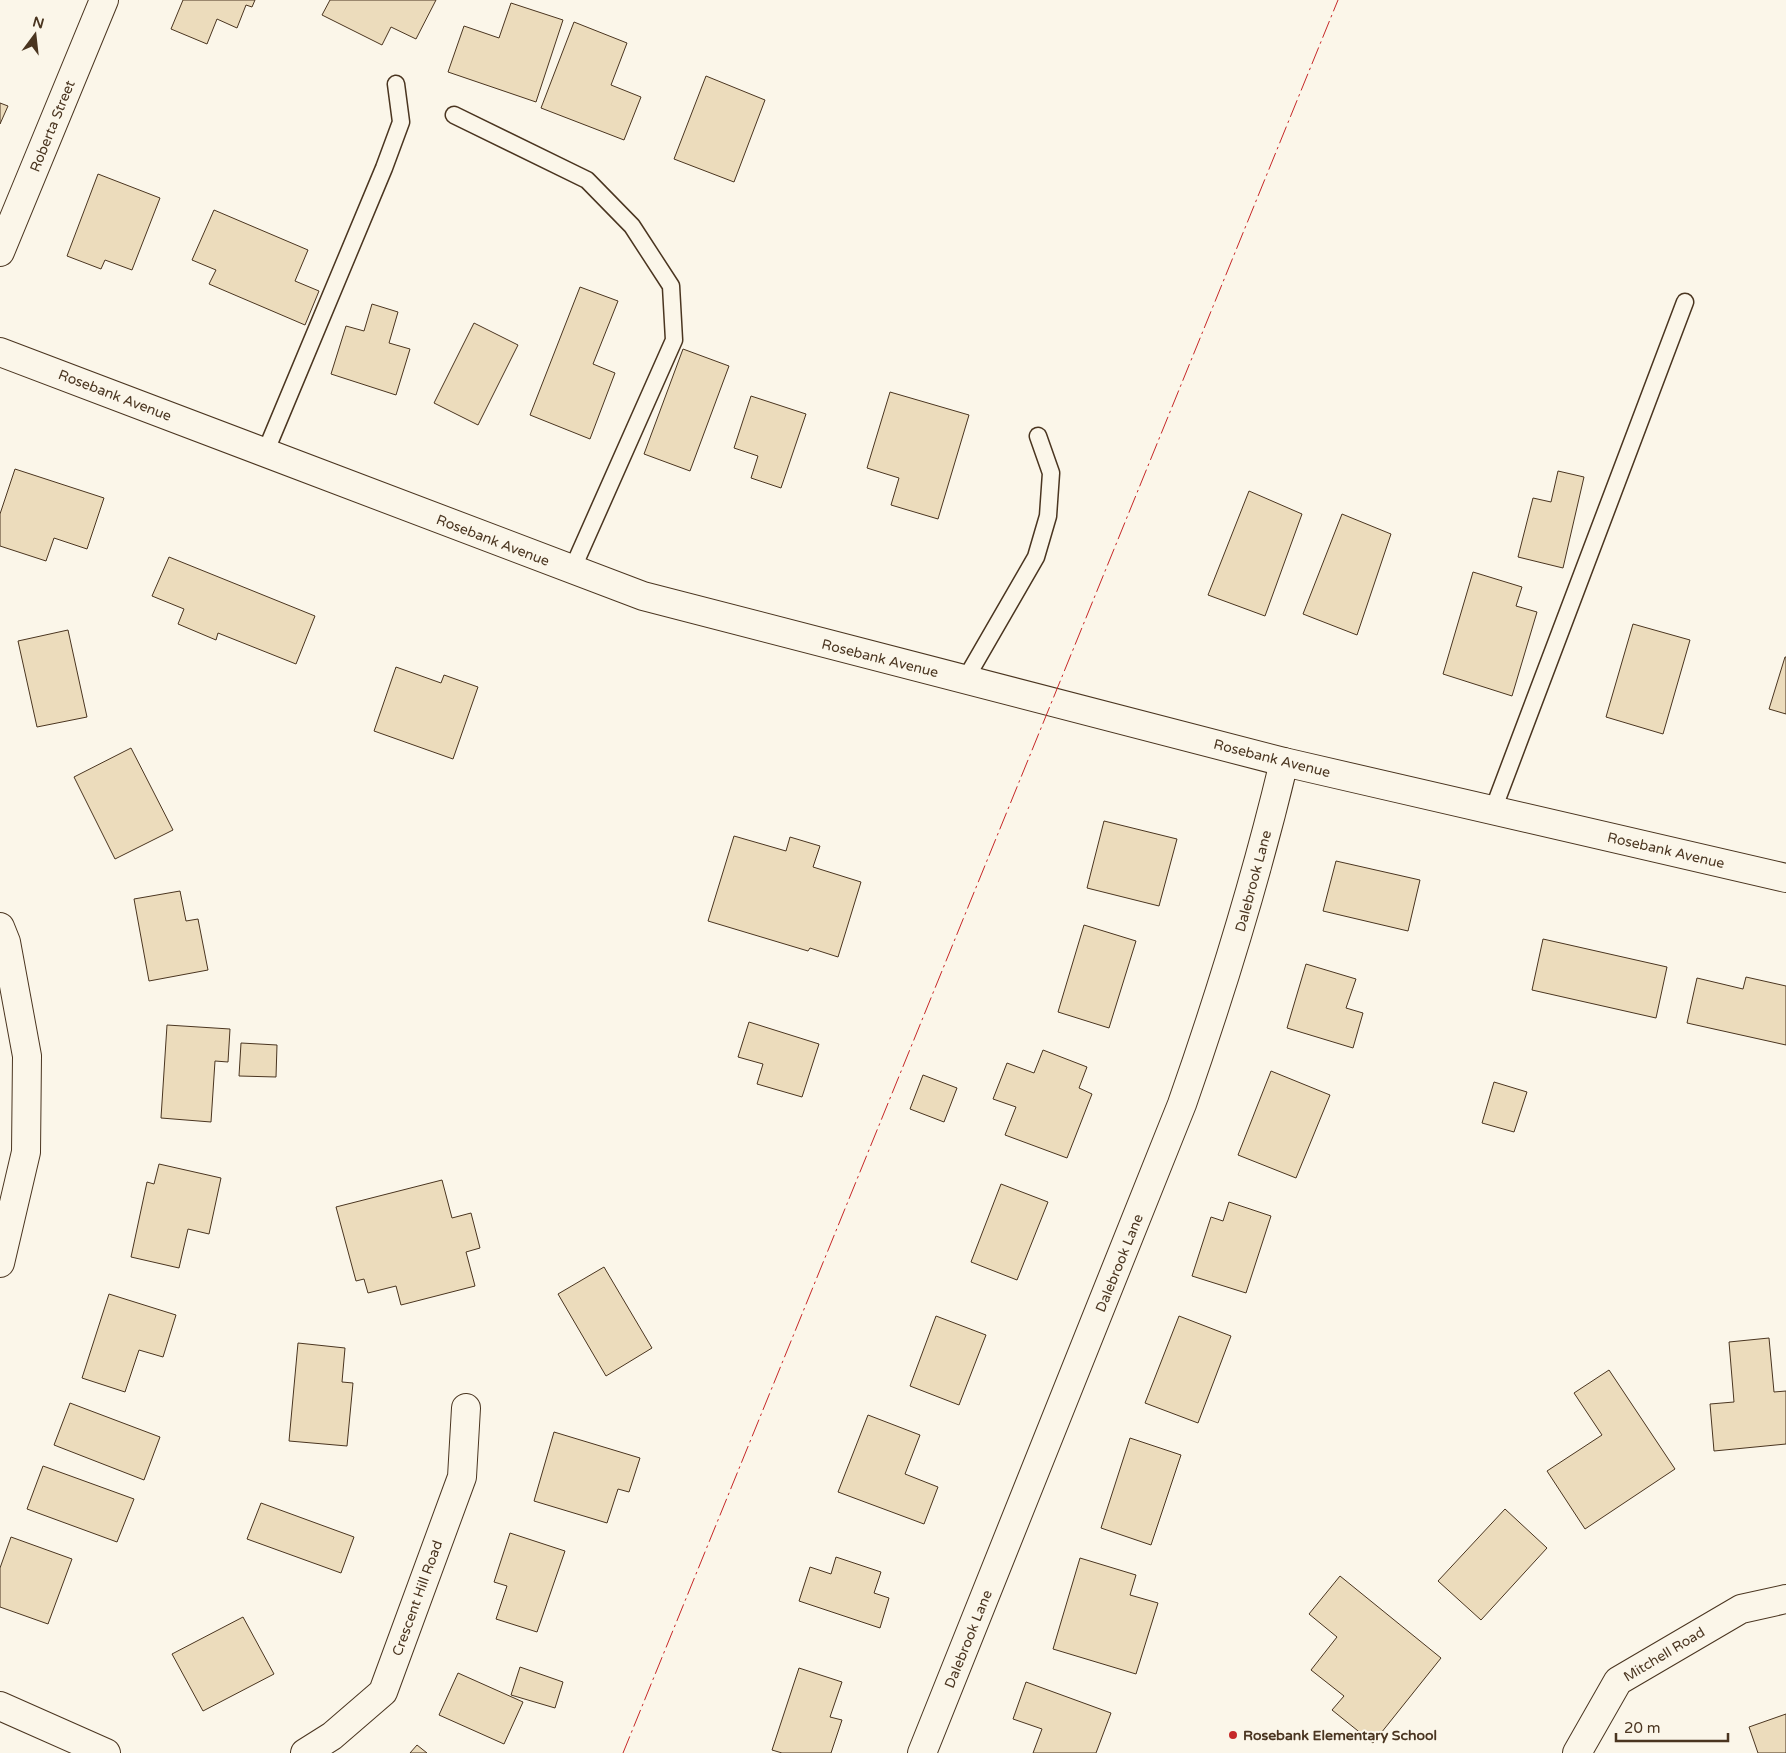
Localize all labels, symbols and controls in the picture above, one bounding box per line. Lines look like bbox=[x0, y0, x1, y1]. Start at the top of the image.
north arrow bbox=[10, 10, 60, 60]
text: N bbox=[31, 13, 46, 33]
street label: Roberta Street bbox=[26, 77, 79, 175]
street label: Rosebank Avenue bbox=[56, 366, 174, 425]
street label: Rosebank Avenue bbox=[434, 511, 552, 570]
street label: Rosebank Avenue bbox=[820, 636, 940, 681]
street label: Rosebank Avenue bbox=[1212, 736, 1332, 781]
street label: Dalebrook Lane bbox=[1232, 828, 1275, 934]
street label: Rosebank Avenue bbox=[1606, 829, 1726, 872]
street label: Dalebrook Lane bbox=[1092, 1212, 1147, 1315]
street label: Crescent Hill Road bbox=[389, 1538, 446, 1658]
street label: Dalebrook Lane bbox=[941, 1588, 996, 1691]
street label: Mitchell Road bbox=[1621, 1623, 1708, 1685]
scale bar bbox=[1616, 1710, 1728, 1742]
text: 20 m bbox=[1624, 1719, 1661, 1737]
place label: Rosebank Elementary School bbox=[1243, 1727, 1437, 1744]
marker: Rosebank Elementary School bbox=[1227, 1729, 1239, 1741]

